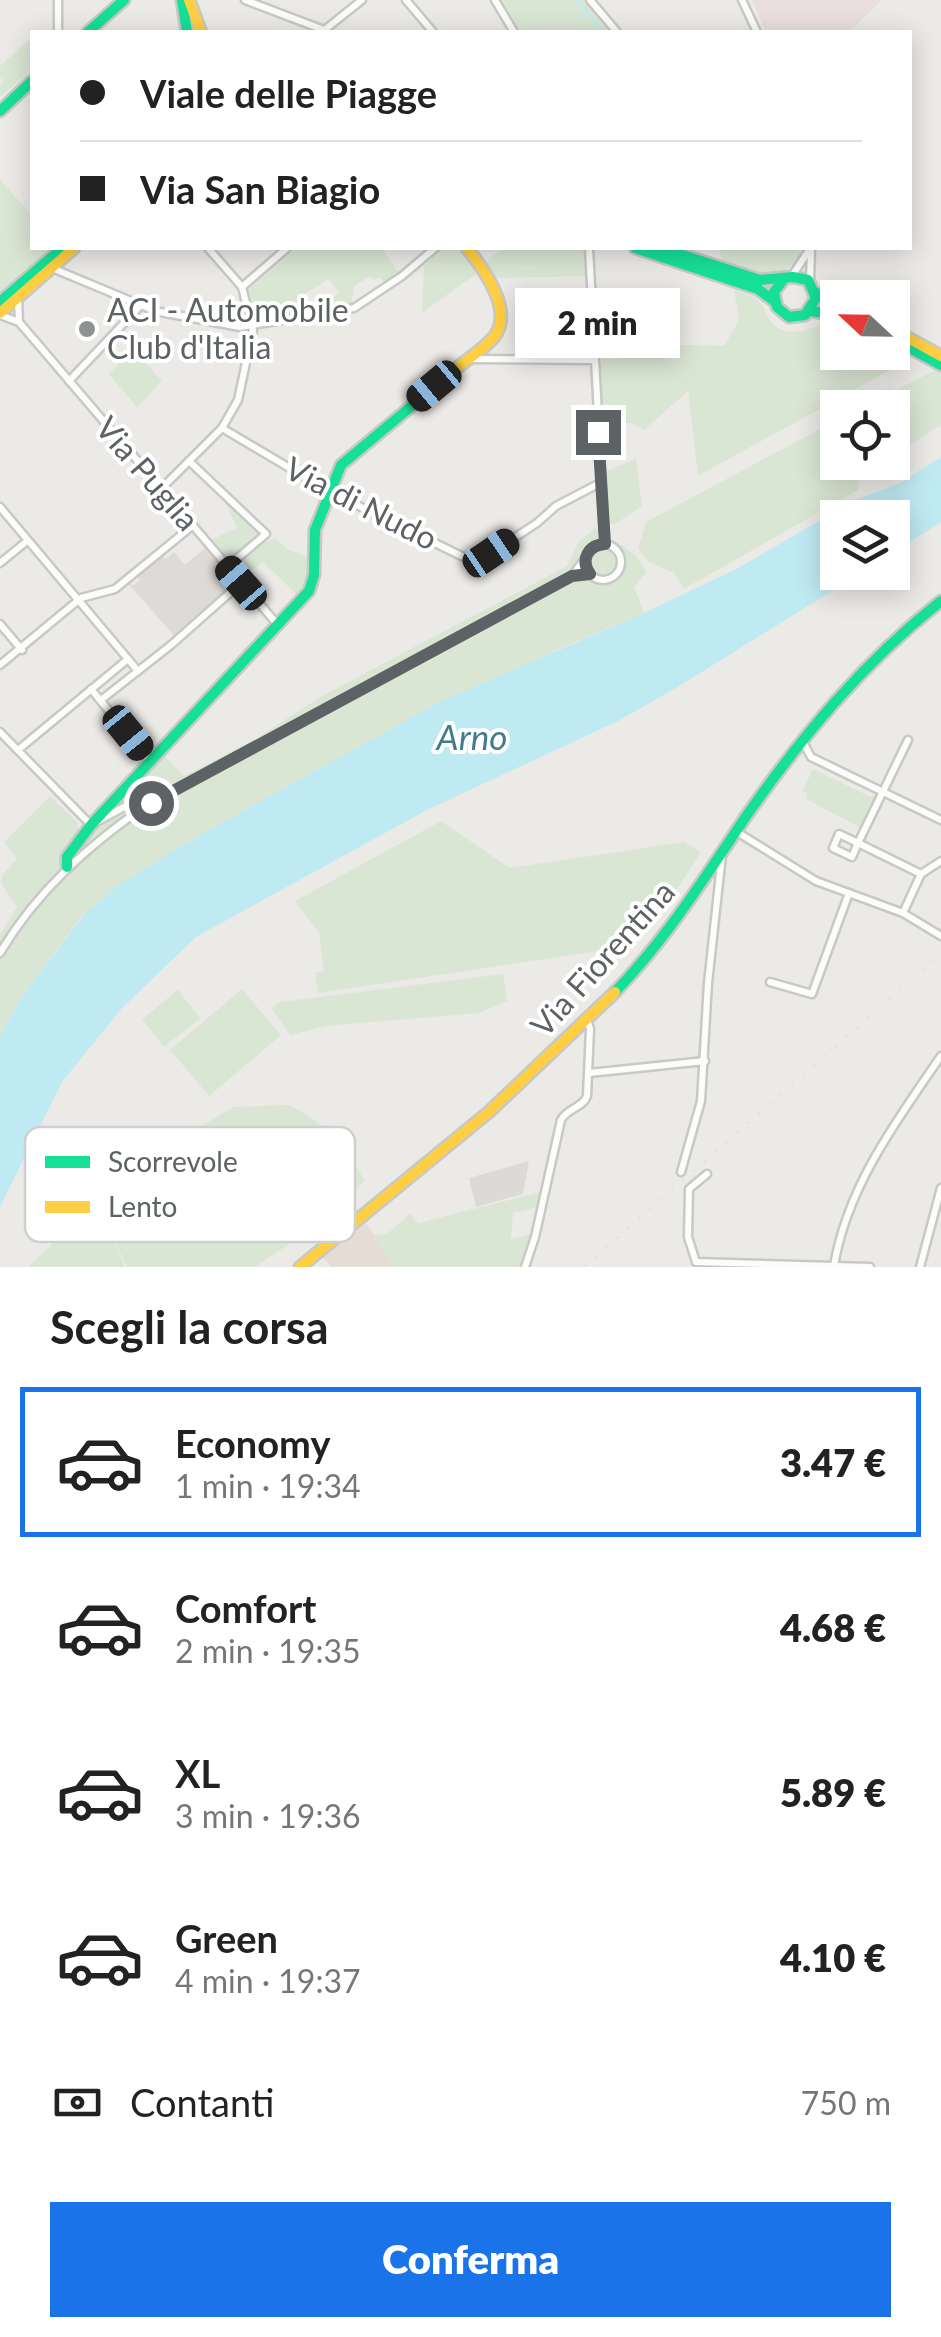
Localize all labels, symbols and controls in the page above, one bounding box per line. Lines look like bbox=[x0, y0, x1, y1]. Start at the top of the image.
text: Viale delle Piagge bbox=[140, 70, 437, 116]
text: Via San Biagio bbox=[140, 166, 380, 212]
north arrow bbox=[820, 280, 910, 370]
map controls bbox=[820, 280, 910, 590]
callout: 2 min bbox=[516, 287, 680, 357]
place label: ACI - Automobile Club d'Italia bbox=[107, 290, 349, 366]
text: 2 min bbox=[558, 303, 637, 342]
marker: ACI - Automobile Club d'Italia bbox=[76, 318, 98, 340]
car bbox=[401, 355, 467, 417]
button: locate bbox=[820, 390, 910, 480]
street label: Via Puglia bbox=[88, 408, 208, 538]
route end bbox=[576, 410, 621, 455]
street label: Via di Nudo bbox=[279, 448, 444, 558]
button: layers bbox=[820, 500, 910, 590]
car bbox=[458, 524, 524, 582]
car bbox=[210, 551, 272, 615]
car bbox=[97, 700, 159, 766]
water label: Arno bbox=[435, 715, 507, 757]
route start bbox=[129, 781, 174, 826]
street label: Via Fiorentina bbox=[522, 872, 682, 1044]
legend bbox=[25, 1127, 355, 1242]
text: Scorrevole bbox=[108, 1144, 238, 1178]
text: Lento bbox=[108, 1189, 177, 1223]
text: Scegli la corsa bbox=[50, 1300, 329, 1354]
icon: car bbox=[55, 1417, 145, 1507]
text: Economy bbox=[175, 1420, 330, 1466]
text: 3.47 € bbox=[780, 1439, 886, 1485]
text: 1 min · 19:34 bbox=[175, 1466, 361, 1505]
icon: car bbox=[55, 1582, 145, 1672]
text: Comfort bbox=[175, 1585, 316, 1631]
text: 4.68 € bbox=[780, 1604, 886, 1650]
text: 2 min · 19:35 bbox=[175, 1631, 361, 1670]
icon: car bbox=[55, 1747, 145, 1837]
text: XL bbox=[175, 1750, 220, 1796]
text: 5.89 € bbox=[780, 1769, 886, 1815]
text: 3 min · 19:36 bbox=[175, 1796, 361, 1835]
icon: car bbox=[55, 1912, 145, 2002]
text: Green bbox=[175, 1915, 278, 1961]
text: 4.10 € bbox=[780, 1934, 886, 1980]
text: 4 min · 19:37 bbox=[175, 1961, 361, 2000]
icon: cash bbox=[50, 2075, 105, 2130]
text: Contanti bbox=[130, 2079, 274, 2125]
text: 750 m bbox=[801, 2083, 891, 2122]
button: Conferma bbox=[50, 2202, 891, 2317]

